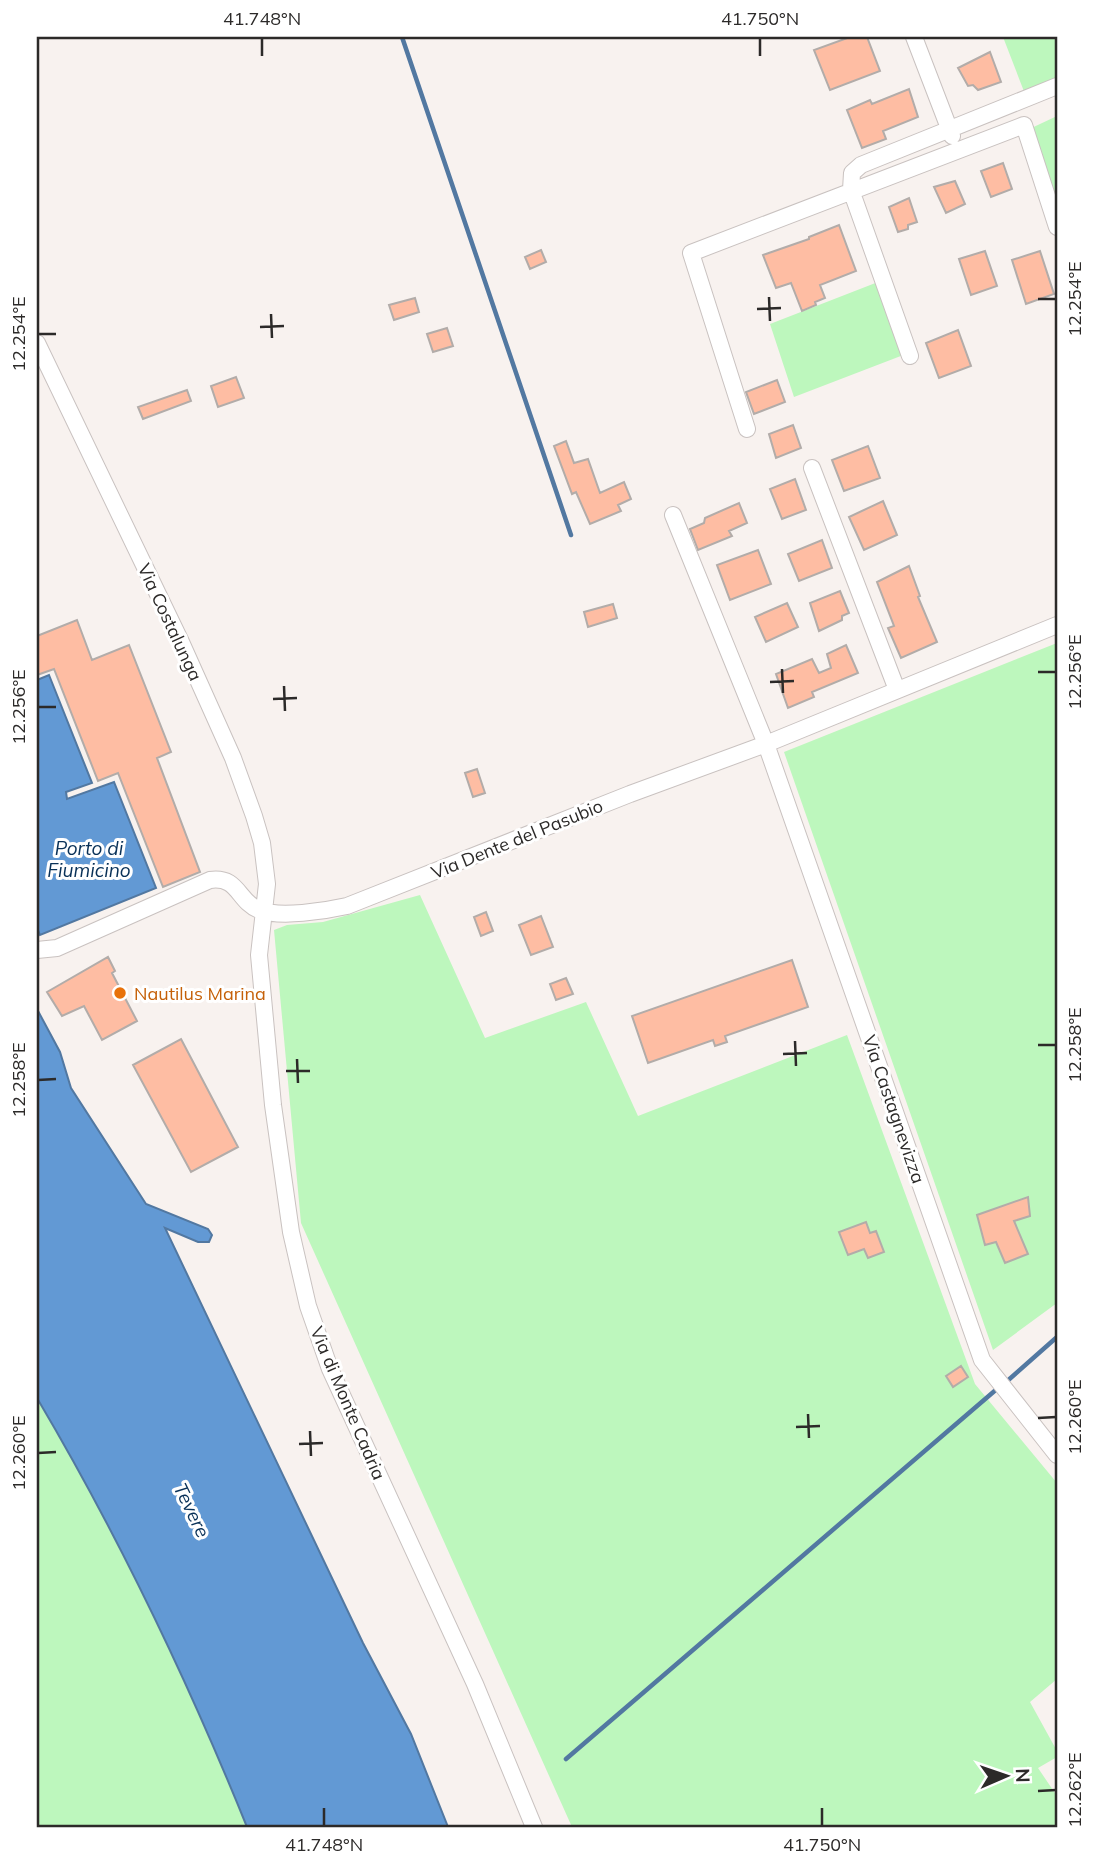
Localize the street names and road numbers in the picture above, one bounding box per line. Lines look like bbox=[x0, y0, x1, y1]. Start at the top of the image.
street label: Via Costalunga bbox=[133, 560, 207, 684]
street label: Via Dente del Pasubio bbox=[428, 794, 606, 884]
street label: Via Castagnevizza bbox=[858, 1032, 930, 1186]
street label: Via di Monte Cadria bbox=[305, 1323, 391, 1483]

